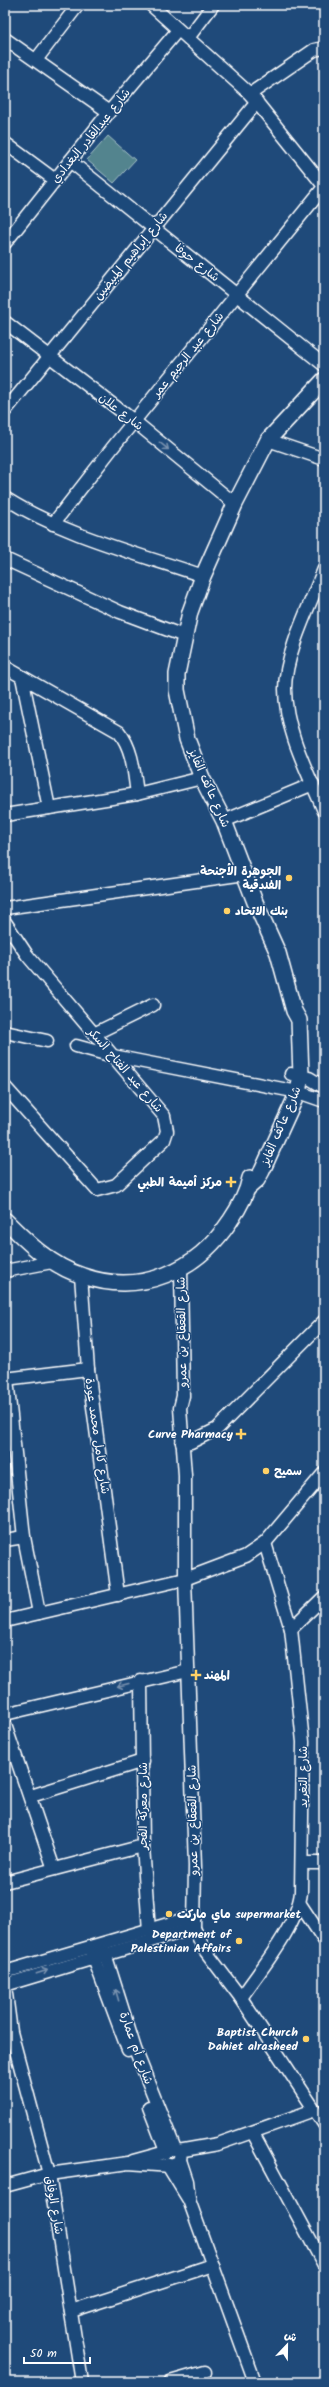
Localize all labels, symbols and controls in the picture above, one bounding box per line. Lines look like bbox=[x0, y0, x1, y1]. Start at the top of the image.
street label: شارع عبدالقادر البغدادي bbox=[47, 84, 135, 188]
street label: شارع إبراهيم المبيضين bbox=[89, 208, 173, 304]
street label: شارع حوفا bbox=[170, 239, 224, 287]
street label: شارع عبد الرحيم عمر bbox=[147, 308, 229, 403]
street label: شارع علان bbox=[95, 388, 147, 436]
one-way arrow bbox=[159, 442, 170, 450]
street label: شارع عاكف الفايز bbox=[183, 744, 235, 831]
place label: الجوهرة الأجنحة الفندقية bbox=[200, 862, 281, 895]
marker: الجوهرة الأجنحة الفندقية bbox=[284, 873, 294, 883]
place label: بنك الاتحاد bbox=[235, 902, 288, 921]
marker: بنك الاتحاد bbox=[222, 906, 232, 916]
street label: شارع عبد الفتاح السكر bbox=[82, 1022, 168, 1117]
street label: شارع عاكف الفايز bbox=[255, 1083, 306, 1170]
place label: مركز أميمة الطبي bbox=[137, 1173, 222, 1193]
marker: مركز أميمة الطبي bbox=[225, 1176, 237, 1188]
street label: شارع القعقاع بن عمرو bbox=[172, 1277, 192, 1388]
street label: شارع كامل محمد عودة bbox=[79, 1377, 115, 1495]
place label: Curve Pharmacy bbox=[148, 1425, 234, 1444]
marker: Curve Pharmacy bbox=[236, 1429, 246, 1439]
place label: سميح bbox=[274, 1462, 302, 1481]
marker: سميح bbox=[261, 1466, 271, 1476]
place label: المهند bbox=[204, 1666, 230, 1685]
marker: المهند bbox=[191, 1670, 201, 1680]
one-way arrow bbox=[117, 1682, 130, 1690]
street label: شارع التغريد bbox=[294, 1746, 313, 1808]
street label: شارع معركة الفجر bbox=[134, 1762, 153, 1851]
street label: شارع القعقاع بن عمرو bbox=[183, 1765, 203, 1876]
place label: ماي ماركت supermarket bbox=[177, 1905, 301, 1924]
marker: ماي ماركت supermarket bbox=[164, 1909, 174, 1919]
place label: Department of Palestinian Affairs bbox=[131, 1925, 233, 1958]
marker: Department of Palestinian Affairs bbox=[234, 1936, 244, 1946]
one-way arrow bbox=[35, 1968, 48, 1975]
one-way arrow bbox=[113, 1988, 120, 2001]
street label: شارع أم عمارة bbox=[114, 2009, 158, 2087]
place label: Baptist Church Dahiet alrasheed bbox=[208, 2023, 299, 2056]
marker: Baptist Church Dahiet alrasheed bbox=[301, 2034, 311, 2044]
street label: شارع الوفاق bbox=[39, 2174, 69, 2236]
north arrow bbox=[267, 2325, 307, 2365]
text: ش bbox=[281, 2326, 299, 2347]
scale bar bbox=[24, 2339, 90, 2365]
text: 50 m bbox=[30, 2344, 57, 2363]

